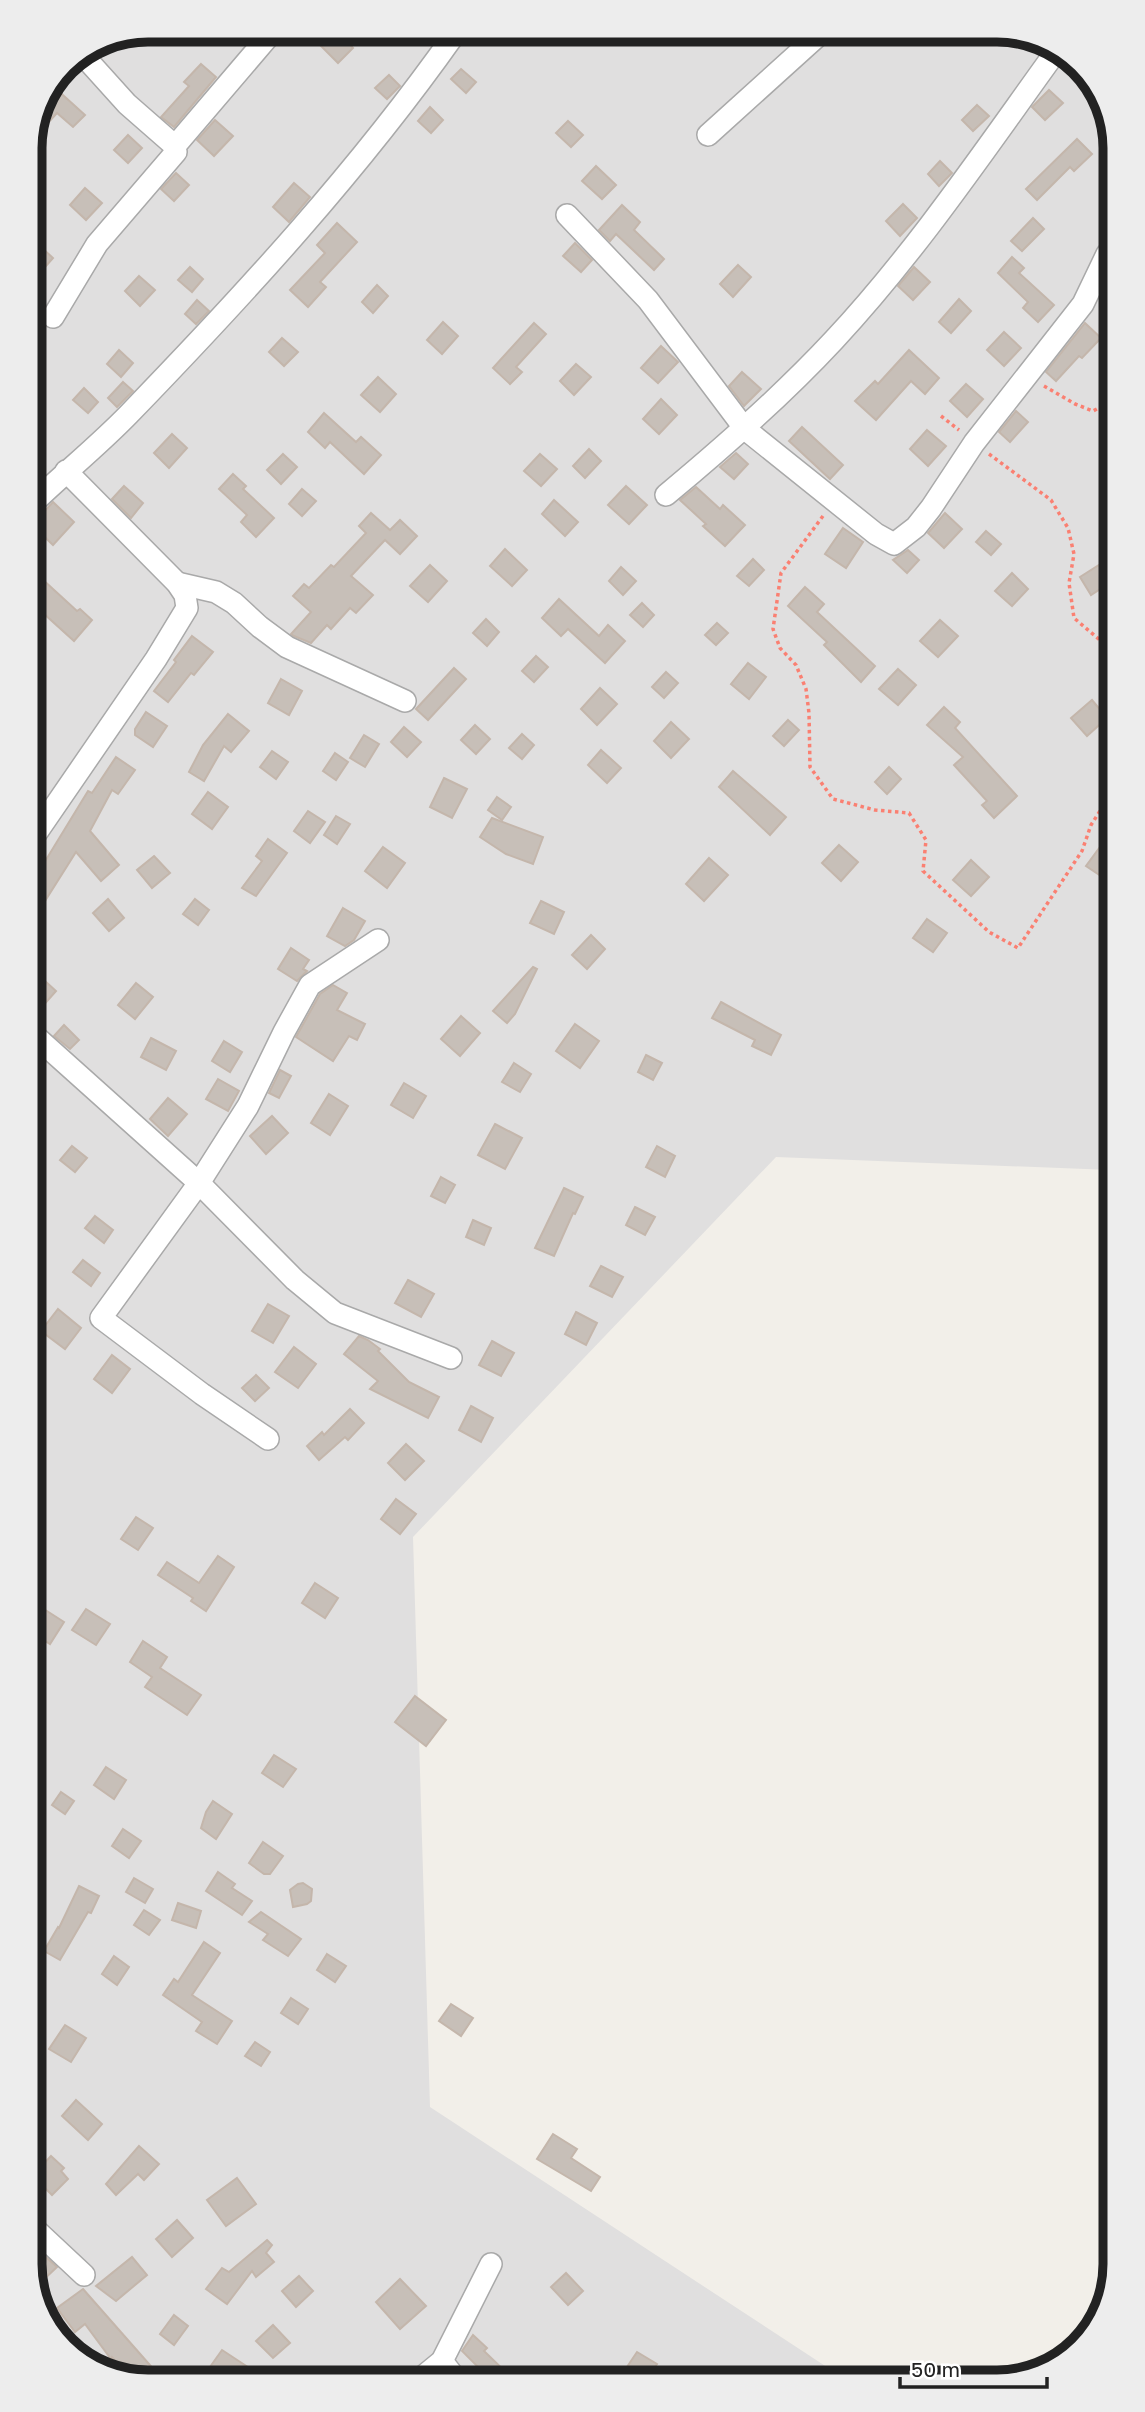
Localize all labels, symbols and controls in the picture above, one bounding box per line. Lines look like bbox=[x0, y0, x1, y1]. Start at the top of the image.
scale bar bbox=[900, 2346, 1047, 2390]
text: 50 m bbox=[911, 2356, 960, 2382]

